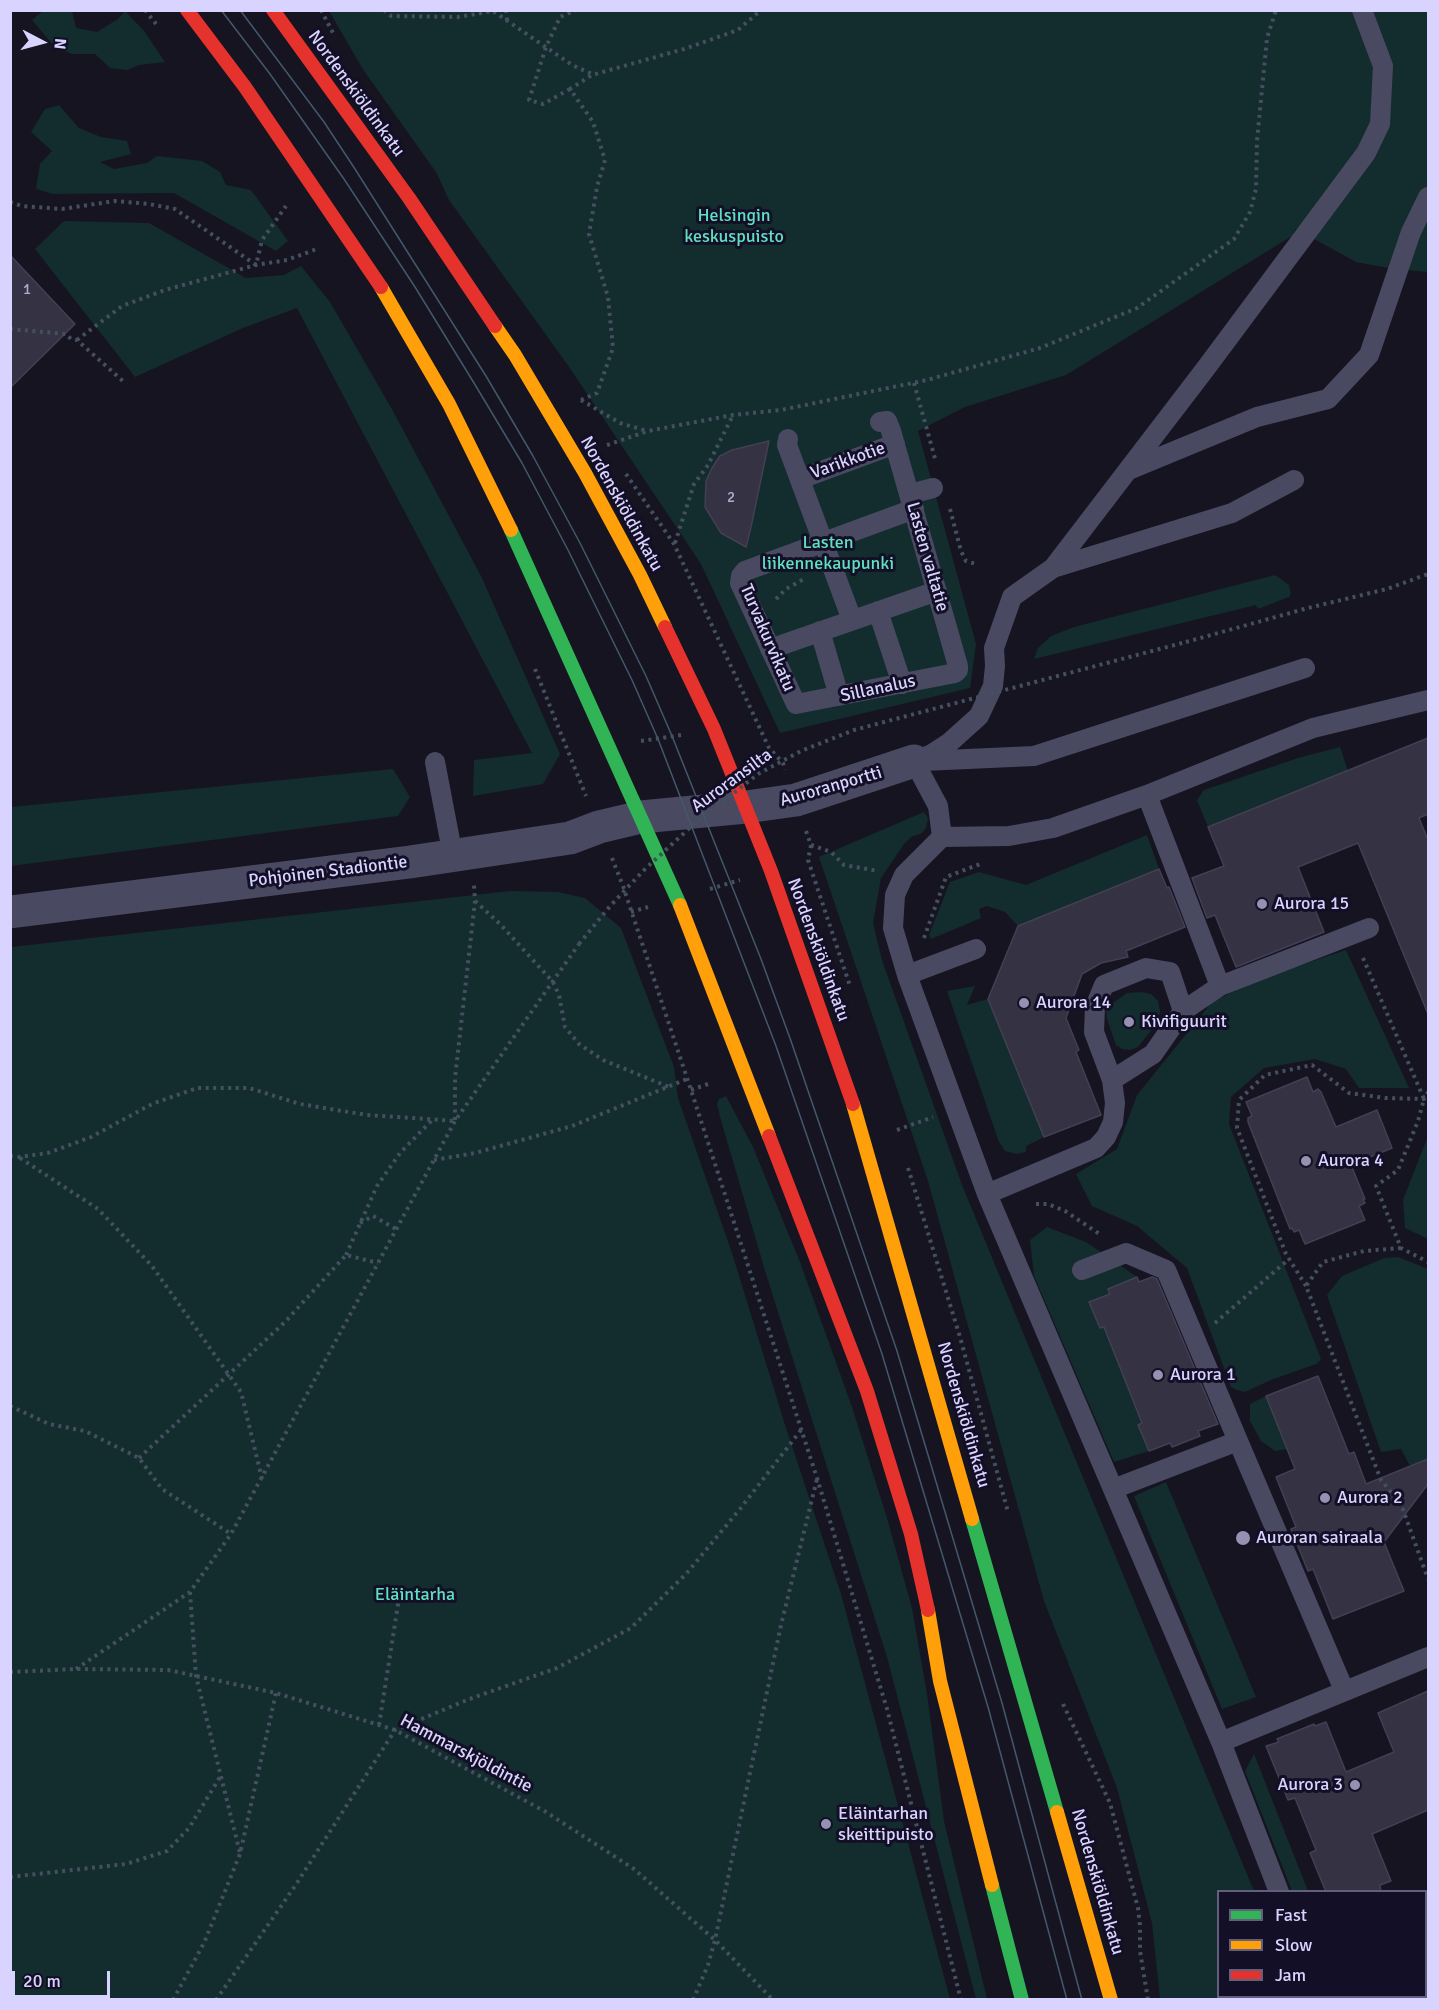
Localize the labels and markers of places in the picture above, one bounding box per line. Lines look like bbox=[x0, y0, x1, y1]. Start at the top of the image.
place label: Aurora 15 bbox=[1274, 893, 1349, 915]
marker: Aurora 15 bbox=[1255, 897, 1269, 911]
place label: Aurora 14 bbox=[1036, 992, 1111, 1014]
marker: Aurora 14 bbox=[1017, 996, 1031, 1010]
place label: Kivifiguurit bbox=[1141, 1011, 1227, 1033]
marker: Kivifiguurit bbox=[1122, 1015, 1136, 1029]
place label: Aurora 4 bbox=[1318, 1150, 1384, 1172]
marker: Aurora 4 bbox=[1299, 1154, 1313, 1168]
place label: Aurora 1 bbox=[1170, 1364, 1236, 1386]
marker: Aurora 1 bbox=[1151, 1368, 1165, 1382]
place label: Aurora 2 bbox=[1337, 1487, 1403, 1509]
marker: Aurora 2 bbox=[1318, 1491, 1332, 1505]
place label: Auroran sairaala bbox=[1256, 1527, 1383, 1549]
marker: Auroran sairaala bbox=[1234, 1529, 1252, 1547]
place label: Aurora 3 bbox=[1277, 1774, 1343, 1796]
marker: Aurora 3 bbox=[1348, 1778, 1362, 1792]
place label: Eläintarhan skeittipuisto bbox=[838, 1803, 934, 1846]
marker: Eläintarhan skeittipuisto bbox=[819, 1817, 833, 1831]

